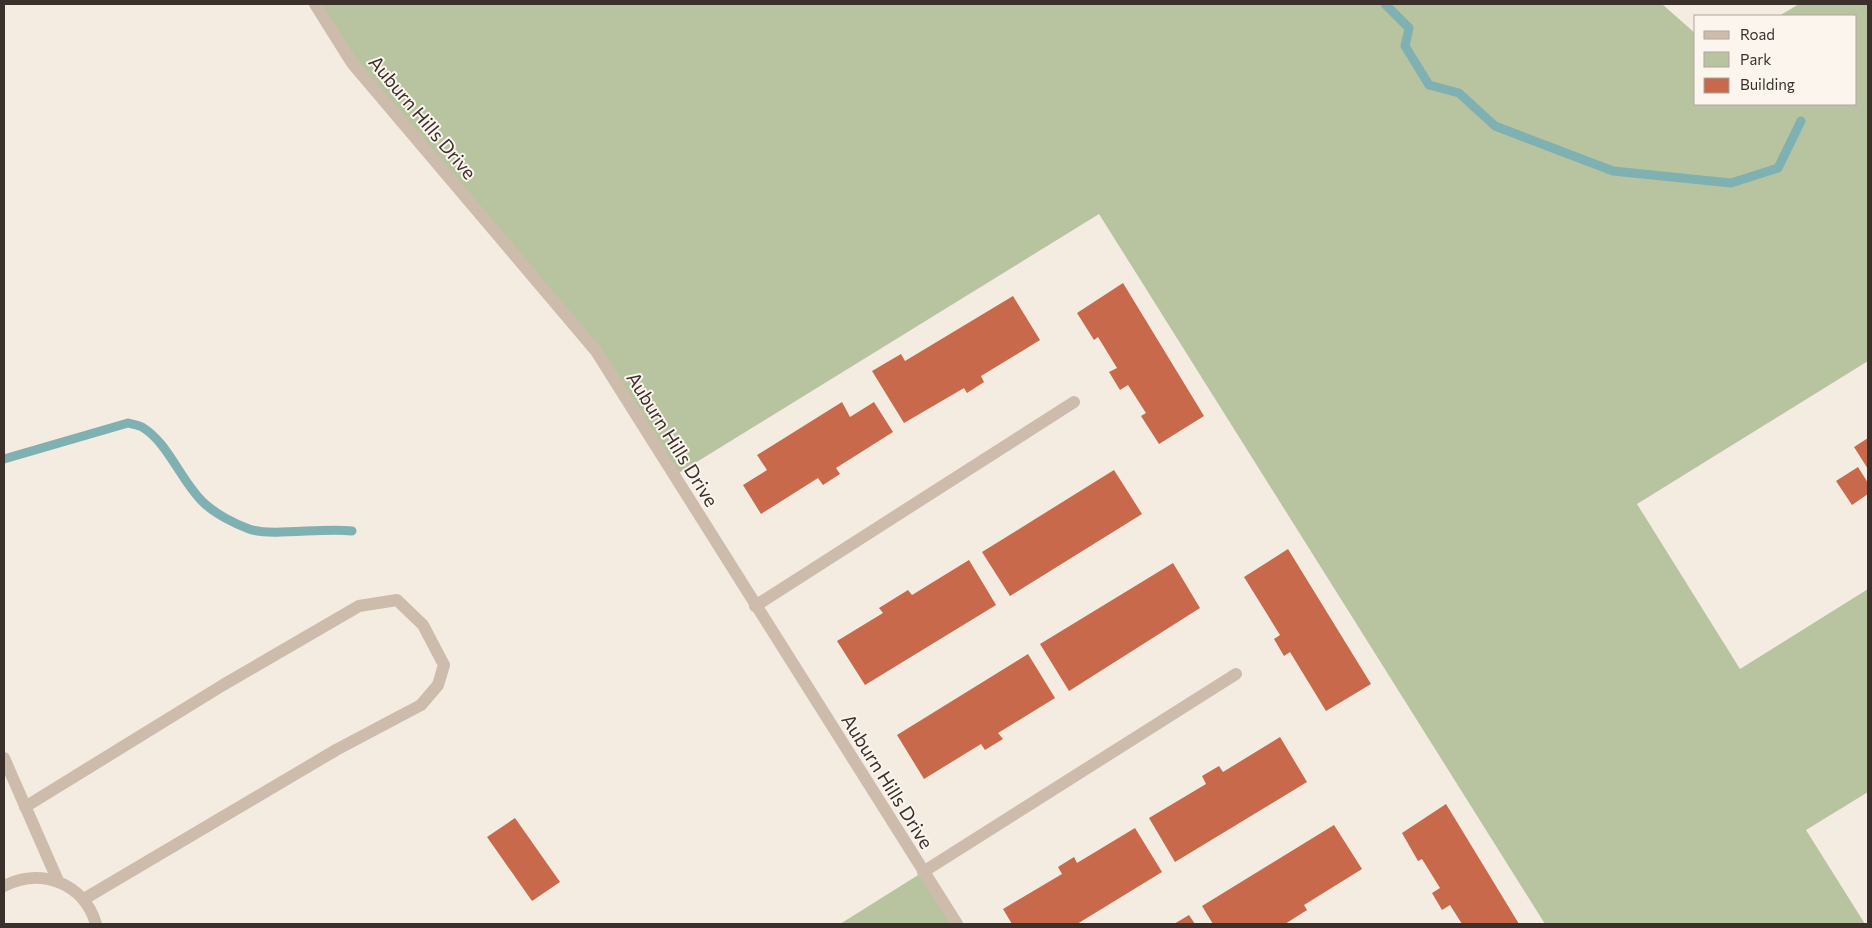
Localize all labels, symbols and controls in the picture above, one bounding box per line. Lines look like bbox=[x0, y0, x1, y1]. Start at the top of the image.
legend bbox=[1694, 15, 1857, 105]
text: Road bbox=[1740, 25, 1775, 43]
street label: Auburn Hills Drive bbox=[365, 50, 481, 184]
text: Park bbox=[1740, 50, 1771, 68]
text: Building bbox=[1740, 75, 1795, 93]
street label: Auburn Hills Drive bbox=[622, 367, 724, 511]
street label: Auburn Hills Drive bbox=[837, 709, 939, 853]

